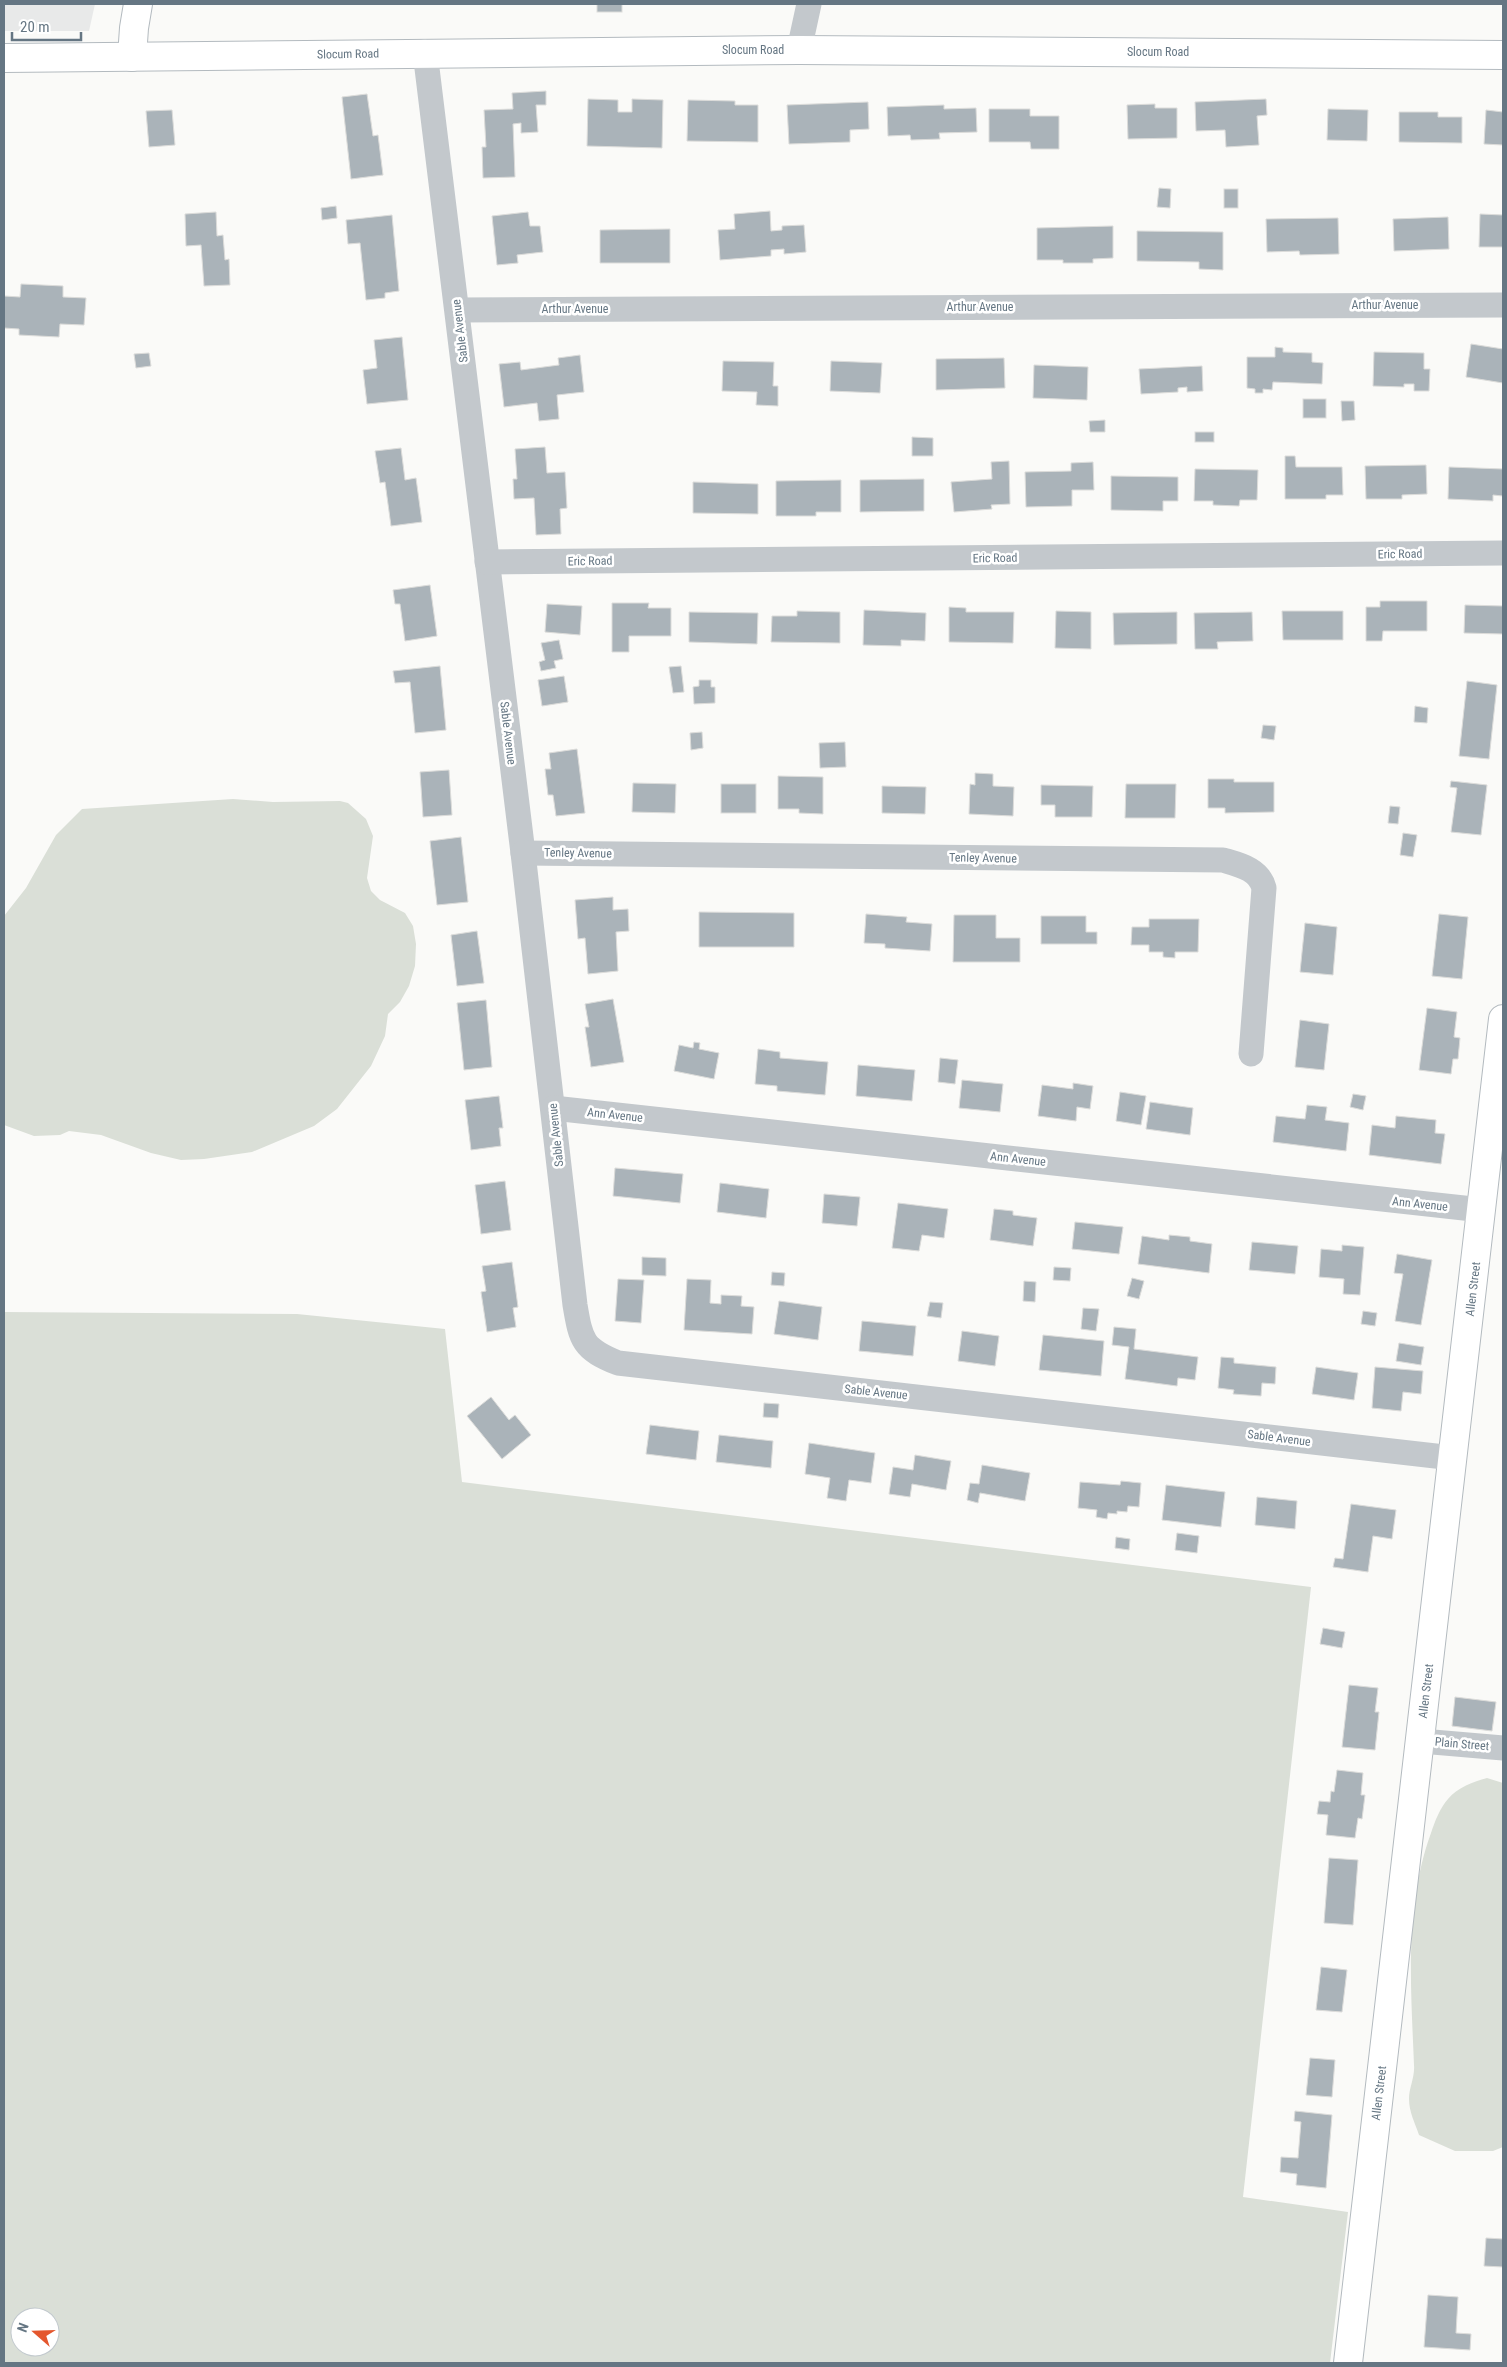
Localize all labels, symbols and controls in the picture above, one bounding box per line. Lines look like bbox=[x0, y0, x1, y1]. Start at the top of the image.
scale bar bbox=[12, 10, 81, 42]
text: 20 m bbox=[20, 18, 50, 36]
street label: Slocum Road bbox=[722, 43, 784, 57]
street label: Slocum Road bbox=[1127, 45, 1189, 59]
street label: Slocum Road bbox=[317, 46, 379, 62]
street label: Sable Avenue bbox=[449, 298, 471, 363]
street label: Arthur Avenue bbox=[1352, 298, 1419, 312]
street label: Arthur Avenue bbox=[947, 300, 1014, 314]
street label: Arthur Avenue bbox=[542, 302, 609, 316]
street label: Eric Road bbox=[1377, 547, 1423, 561]
street label: Eric Road bbox=[972, 551, 1018, 565]
street label: Eric Road bbox=[567, 554, 613, 568]
street label: Sable Avenue bbox=[497, 701, 519, 766]
street label: Tenley Avenue bbox=[544, 845, 612, 861]
street label: Tenley Avenue bbox=[949, 850, 1017, 866]
street label: Sable Avenue bbox=[546, 1102, 566, 1167]
street label: Ann Avenue bbox=[586, 1105, 644, 1125]
street label: Ann Avenue bbox=[989, 1149, 1047, 1169]
street label: Ann Avenue bbox=[1391, 1194, 1449, 1214]
street label: Allen Street bbox=[1463, 1261, 1483, 1317]
street label: Sable Avenue bbox=[844, 1382, 909, 1402]
street label: Sable Avenue bbox=[1247, 1427, 1312, 1449]
street label: Allen Street bbox=[1416, 1663, 1436, 1719]
street label: Plain Street bbox=[1434, 1735, 1490, 1753]
street label: Allen Street bbox=[1369, 2065, 1389, 2121]
north arrow bbox=[10, 2307, 60, 2357]
text: N bbox=[14, 2321, 32, 2334]

